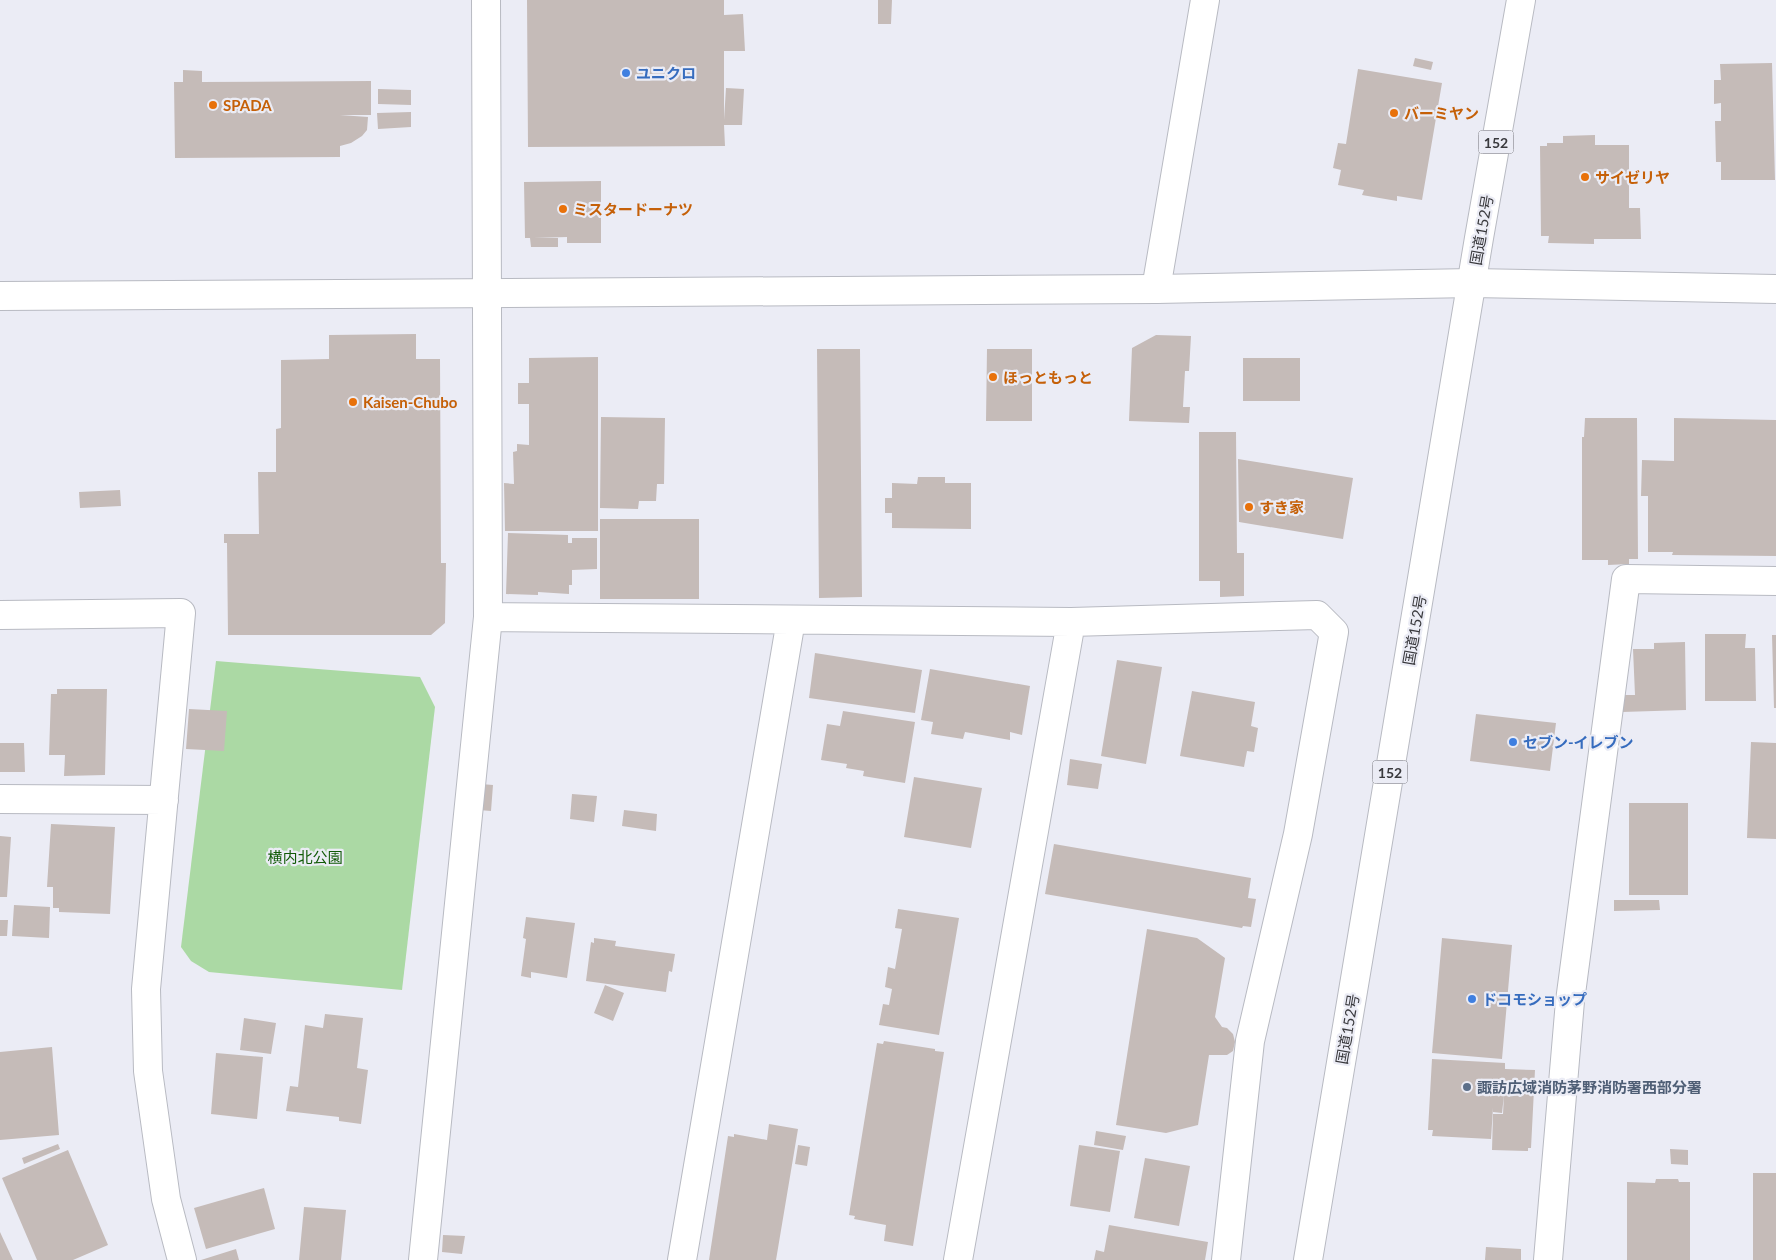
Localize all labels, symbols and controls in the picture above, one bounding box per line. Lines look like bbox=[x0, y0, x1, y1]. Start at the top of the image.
place label: ユニクロ bbox=[636, 64, 696, 82]
marker: ユニクロ bbox=[620, 67, 632, 79]
place label: SPADA bbox=[223, 96, 272, 114]
marker: SPADA bbox=[207, 99, 219, 111]
place label: バーミヤン bbox=[1404, 104, 1479, 122]
marker: バーミヤン bbox=[1388, 107, 1400, 119]
road number: 152 bbox=[1478, 130, 1514, 154]
place label: サイゼリヤ bbox=[1595, 168, 1670, 186]
marker: サイゼリヤ bbox=[1579, 171, 1591, 183]
street label: 国道152号 bbox=[1466, 193, 1496, 267]
place label: ミスタードーナツ bbox=[573, 200, 693, 218]
marker: ミスタードーナツ bbox=[557, 203, 569, 215]
place label: ほっともっと bbox=[1003, 368, 1093, 386]
marker: ほっともっと bbox=[987, 371, 999, 383]
place label: Kaisen-Chubo bbox=[363, 393, 458, 411]
marker: Kaisen-Chubo bbox=[347, 396, 359, 408]
place label: すき家 bbox=[1259, 498, 1304, 516]
marker: すき家 bbox=[1243, 501, 1255, 513]
street label: 国道152号 bbox=[1399, 593, 1429, 667]
place label: セブン-イレブン bbox=[1523, 733, 1634, 751]
marker: セブン-イレブン bbox=[1507, 736, 1519, 748]
road number: 152 bbox=[1372, 760, 1408, 784]
park label: 横内北公園 bbox=[267, 848, 343, 866]
place label: ドコモショップ bbox=[1482, 990, 1587, 1008]
street label: 国道152号 bbox=[1332, 992, 1362, 1066]
marker: ドコモショップ bbox=[1466, 993, 1478, 1005]
place label: 諏訪広域消防茅野消防署西部分署 bbox=[1477, 1078, 1702, 1096]
marker: 諏訪広域消防茅野消防署西部分署 bbox=[1461, 1081, 1473, 1093]

